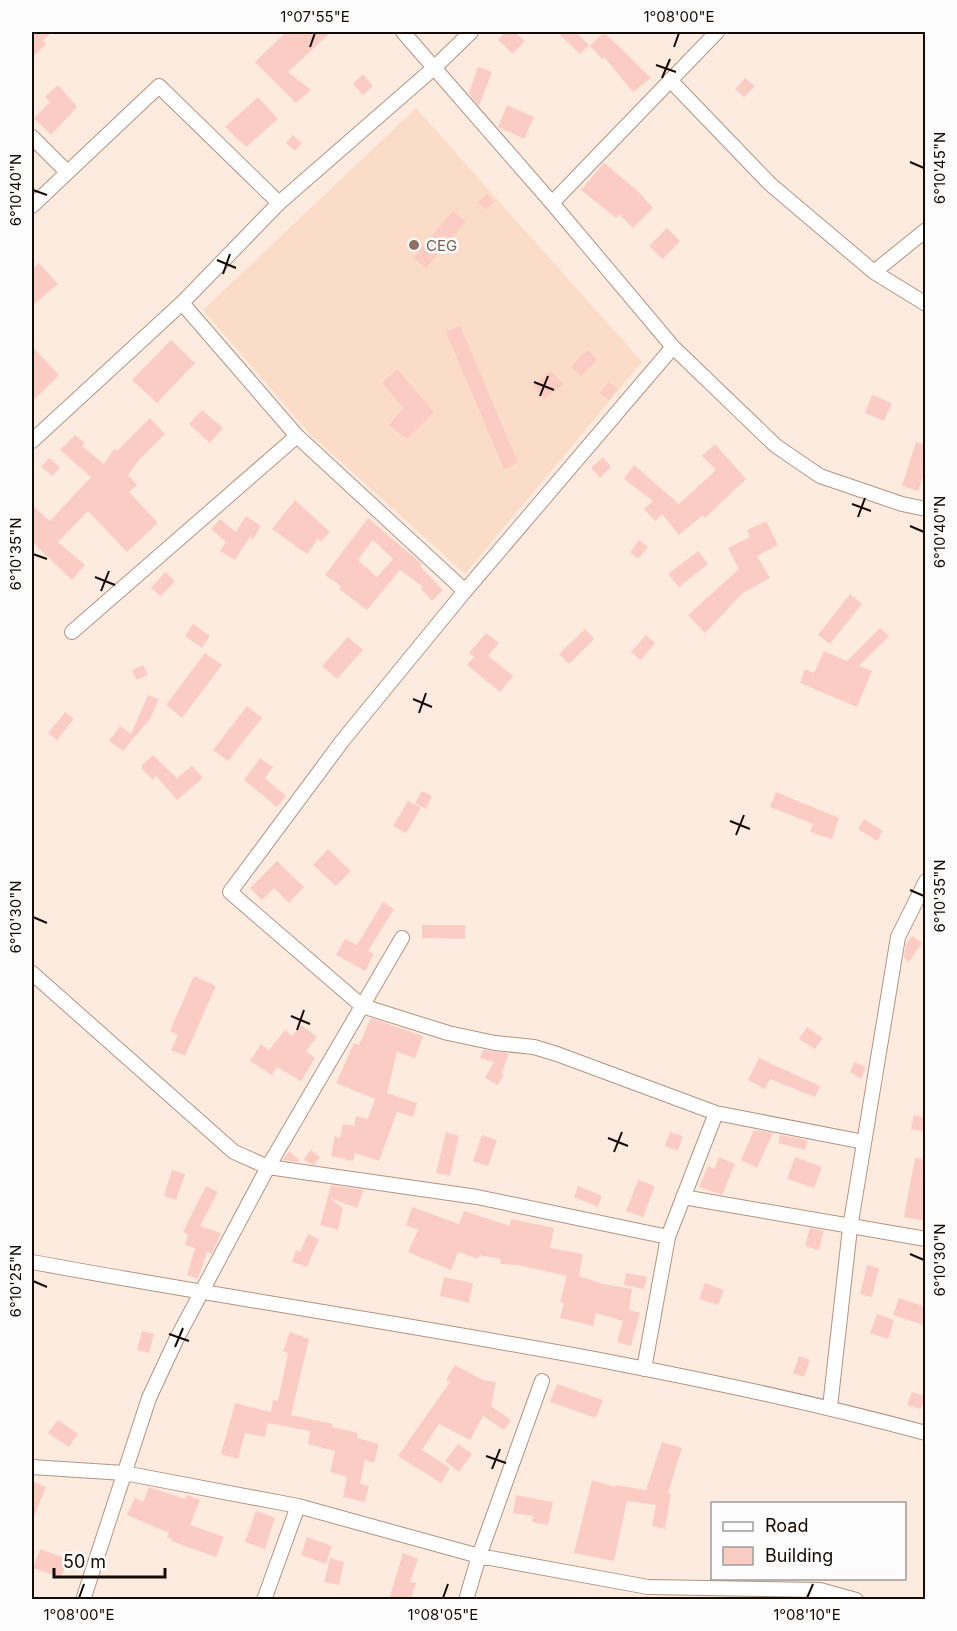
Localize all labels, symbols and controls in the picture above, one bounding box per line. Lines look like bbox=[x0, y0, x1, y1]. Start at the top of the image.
text: 1°07'55"E bbox=[280, 7, 350, 26]
text: 1°08'00"E bbox=[643, 7, 715, 26]
text: 6°10'45"N bbox=[930, 132, 949, 204]
text: 6°10'40"N bbox=[6, 154, 25, 226]
place label: CEG bbox=[426, 236, 457, 255]
marker: CEG bbox=[407, 238, 421, 252]
text: 6°10'40"N bbox=[930, 496, 949, 568]
text: 6°10'35"N bbox=[6, 518, 25, 590]
text: 6°10'35"N bbox=[930, 860, 949, 932]
text: 6°10'30"N bbox=[6, 880, 25, 954]
text: 6°10'30"N bbox=[930, 1223, 949, 1297]
text: 6°10'25"N bbox=[6, 1245, 25, 1317]
legend bbox=[711, 1502, 906, 1580]
text: Road bbox=[765, 1515, 808, 1536]
scale bar bbox=[54, 1541, 165, 1579]
text: Building bbox=[765, 1545, 833, 1566]
text: 50 m bbox=[63, 1551, 106, 1572]
text: 1°08'00"E bbox=[43, 1605, 115, 1624]
text: 1°08'05"E bbox=[408, 1605, 478, 1624]
text: 1°08'10"E bbox=[773, 1605, 841, 1624]

